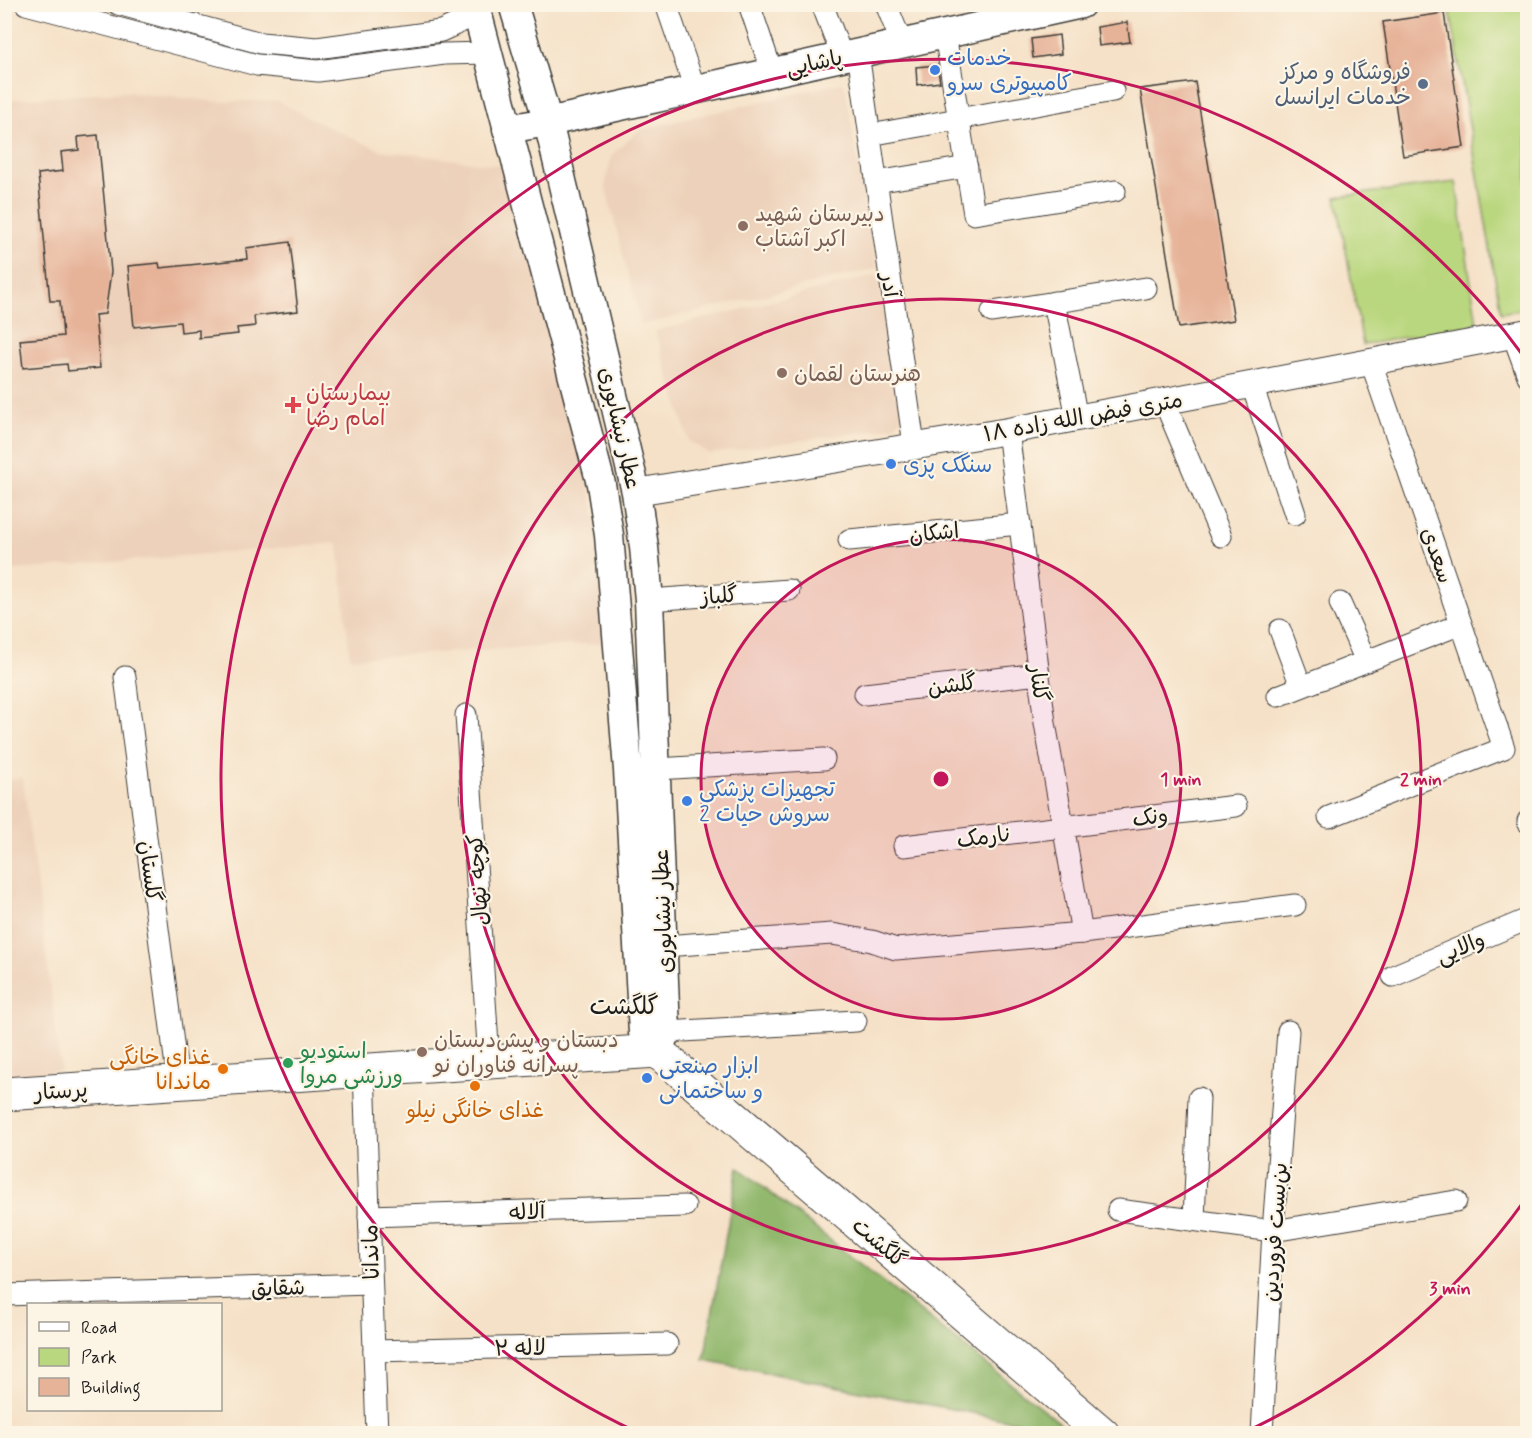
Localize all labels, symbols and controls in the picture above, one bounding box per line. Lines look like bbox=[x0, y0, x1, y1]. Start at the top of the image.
street label: پاشایی bbox=[784, 44, 845, 84]
place label: خدمات کامپیوتری سرو bbox=[946, 45, 1072, 98]
place label: فروشگاه و مرکز خدمات ایرانسل bbox=[1274, 59, 1411, 112]
marker: خدمات کامپیوتری سرو bbox=[928, 63, 942, 77]
marker: فروشگاه و مرکز خدمات ایرانسل bbox=[1416, 77, 1430, 91]
place label: دبیرستان شهید اکبر آشتاب bbox=[755, 201, 885, 254]
marker: دبیرستان شهید اکبر آشتاب bbox=[736, 219, 750, 233]
street label: آدر bbox=[873, 269, 905, 301]
place label: هنرستان لقمان bbox=[794, 361, 921, 389]
street label: عطار نیشابوری bbox=[591, 365, 647, 492]
marker: هنرستان لقمان bbox=[775, 366, 789, 380]
place label: بیمارستان امام رضا bbox=[306, 380, 391, 434]
street label: ۱۸ متری فیض الله زاده bbox=[982, 387, 1185, 449]
marker: بیمارستان امام رضا bbox=[284, 396, 302, 414]
place label: سنگک پزی bbox=[903, 452, 992, 480]
marker: سنگک پزی bbox=[884, 457, 898, 471]
street label: اشکان bbox=[908, 517, 961, 551]
street label: سعدی bbox=[1414, 524, 1459, 587]
street label: گلباز bbox=[698, 582, 739, 612]
street label: گلنار bbox=[1022, 661, 1054, 704]
street label: گلشن bbox=[926, 669, 978, 703]
text: 1 min bbox=[1160, 768, 1202, 792]
text: 2 min bbox=[1400, 768, 1442, 792]
centre of rings bbox=[931, 769, 951, 789]
place label: تجهیزات پزشکی سروش حیات 2 bbox=[699, 776, 835, 829]
marker: تجهیزات پزشکی سروش حیات 2 bbox=[680, 794, 694, 808]
street label: ونک bbox=[1131, 802, 1170, 834]
street label: نارمک bbox=[955, 821, 1013, 855]
street label: کوچه نهال bbox=[462, 833, 496, 927]
street label: گلستان bbox=[131, 839, 167, 903]
street label: عطار نیشابوری bbox=[648, 848, 680, 974]
street label: والایی bbox=[1432, 926, 1489, 972]
district label: گلگشت bbox=[589, 992, 659, 1023]
place label: دبستان و پیش‌دبستان پسرانه فناوران نو bbox=[432, 1027, 619, 1080]
place label: استودیو ورزشی مروا bbox=[299, 1038, 403, 1091]
place label: غذای خانگی ماندانا bbox=[109, 1044, 211, 1097]
marker: دبستان و پیش‌دبستان پسرانه فناوران نو bbox=[415, 1045, 429, 1059]
place label: ابزار صنعتی و ساختمانی bbox=[659, 1053, 763, 1106]
marker: استودیو ورزشی مروا bbox=[281, 1056, 295, 1070]
marker: غذای خانگی ماندانا bbox=[216, 1062, 230, 1076]
marker: ابزار صنعتی و ساختمانی bbox=[640, 1071, 654, 1085]
street label: پرستار bbox=[31, 1076, 89, 1108]
marker: غذای خانگی نیلو bbox=[468, 1079, 482, 1093]
place label: غذای خانگی نیلو bbox=[405, 1097, 544, 1125]
street label: بن‌بست فروردین bbox=[1257, 1161, 1295, 1303]
street label: آلاله bbox=[508, 1198, 547, 1228]
street label: گلگشت bbox=[846, 1212, 912, 1275]
street label: ماندانا bbox=[357, 1224, 387, 1280]
street label: شقایق bbox=[251, 1274, 306, 1304]
text: 3 min bbox=[1429, 1277, 1471, 1301]
legend bbox=[27, 1303, 222, 1411]
text: Road bbox=[81, 1316, 117, 1340]
street label: لاله ۲ bbox=[494, 1335, 546, 1363]
text: Park bbox=[81, 1346, 117, 1370]
text: Building bbox=[81, 1376, 141, 1402]

